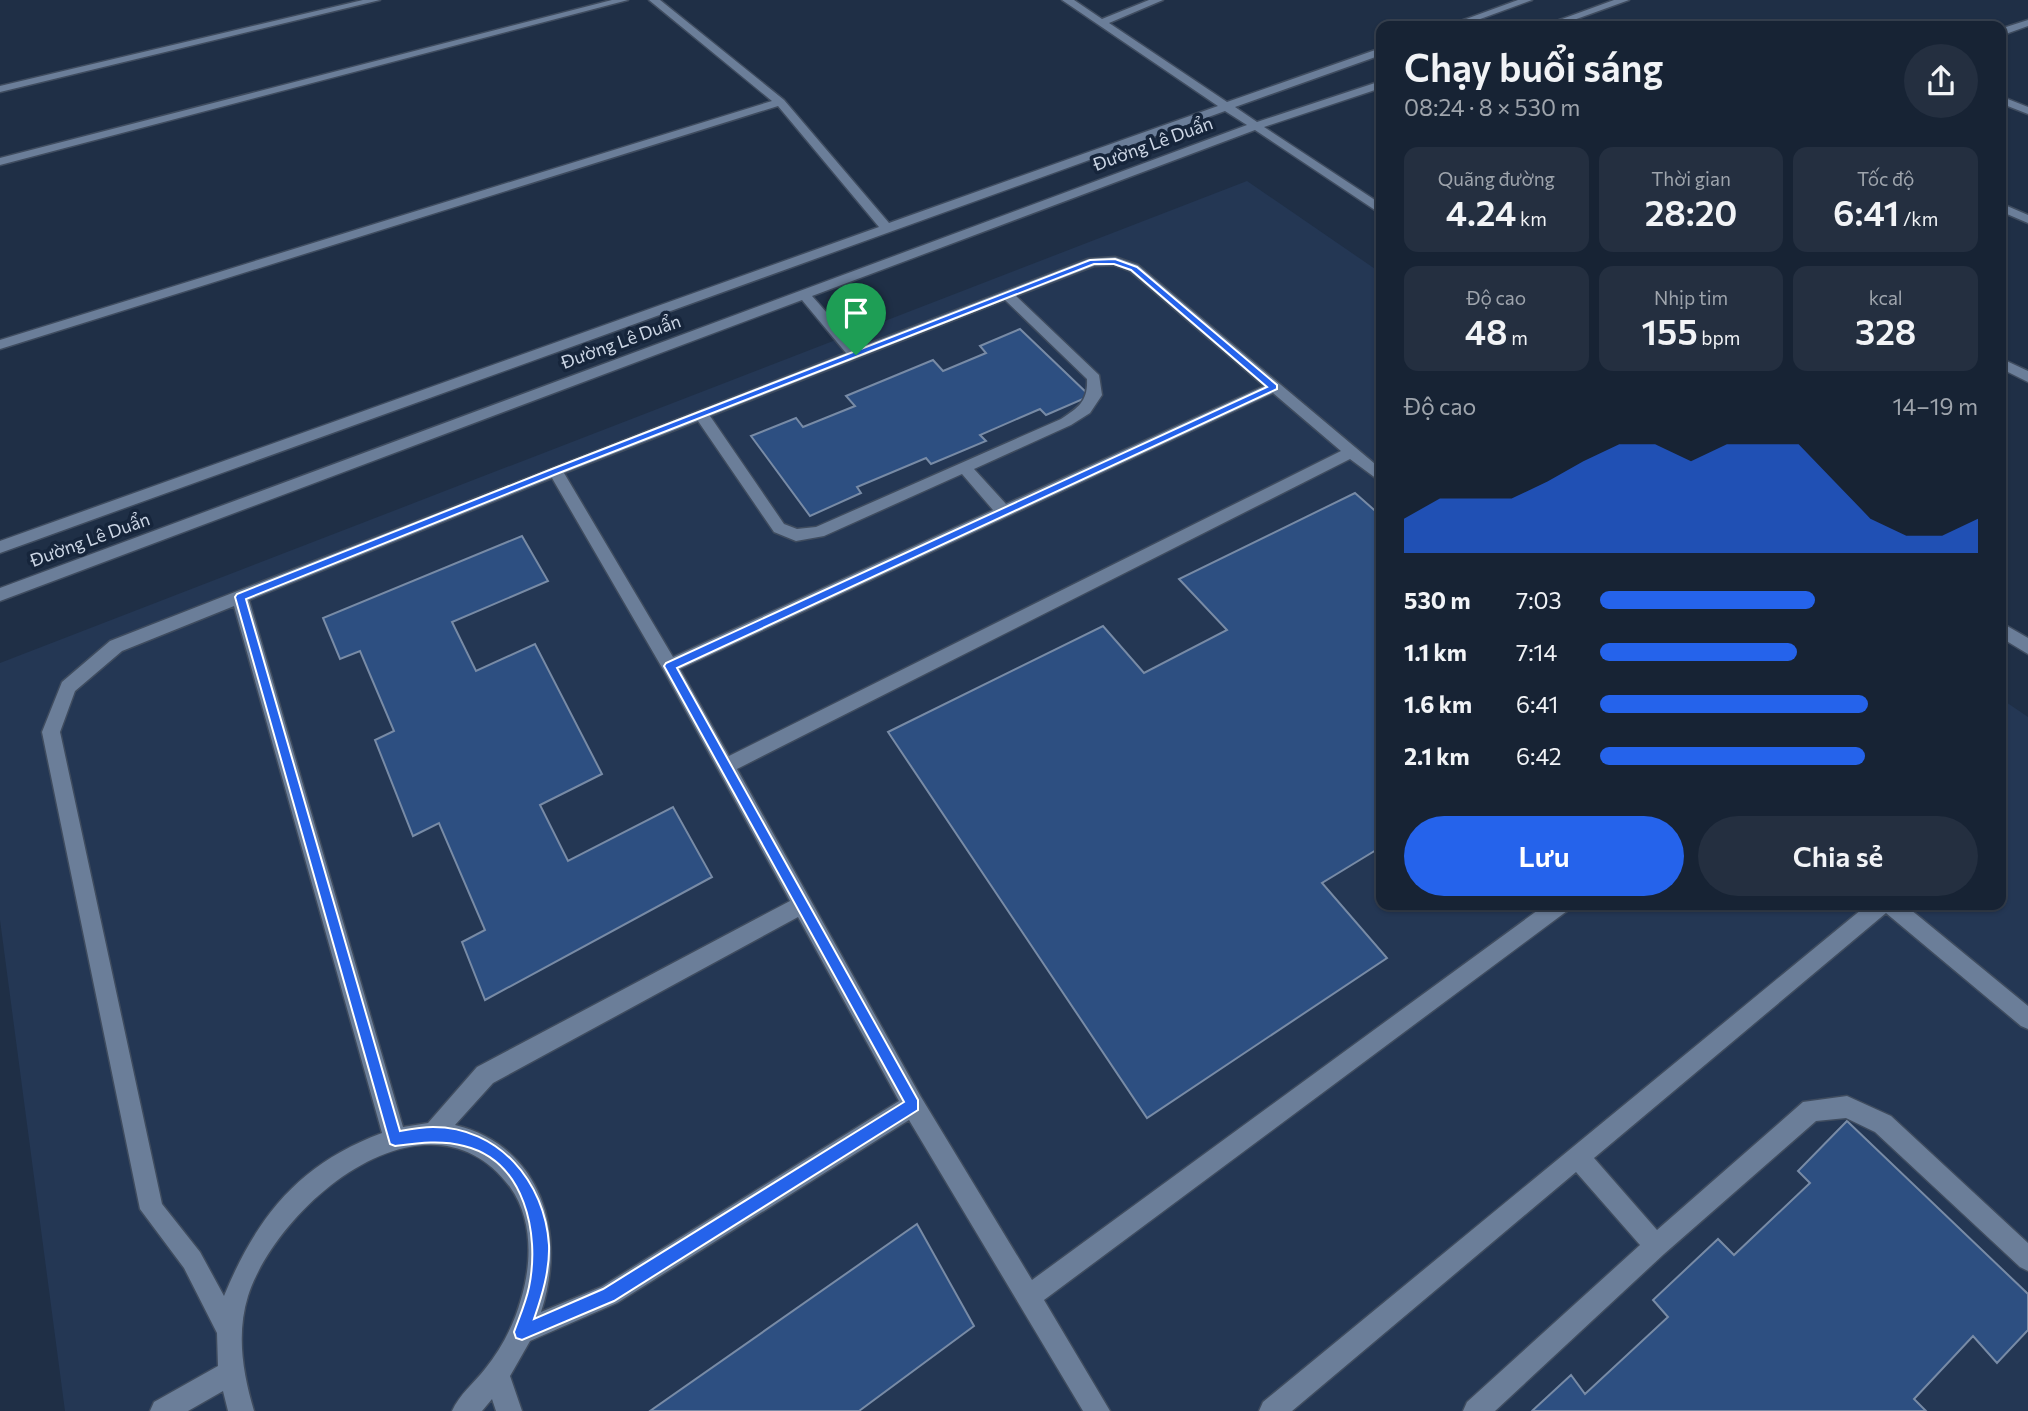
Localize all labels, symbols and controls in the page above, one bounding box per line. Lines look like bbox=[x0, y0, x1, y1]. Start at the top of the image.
text: Chạy buổi sáng bbox=[1404, 43, 1663, 90]
button: share bbox=[1904, 44, 1978, 118]
text: 08:24 · 8 × 530 m bbox=[1404, 93, 1580, 121]
street label: Đường Lê Duẩn bbox=[1089, 111, 1216, 175]
text: Quãng đường bbox=[1438, 167, 1555, 190]
text: Thời gian bbox=[1651, 167, 1731, 190]
text: Tốc độ bbox=[1857, 167, 1914, 190]
text: 4.24 bbox=[1446, 190, 1516, 233]
text: 28:20 bbox=[1645, 190, 1737, 233]
text: 6:41 bbox=[1833, 190, 1899, 233]
text: km bbox=[1516, 207, 1547, 230]
text: /km bbox=[1899, 207, 1938, 230]
pin bbox=[826, 283, 886, 355]
text: Độ cao bbox=[1466, 286, 1526, 309]
text: Nhịp tim bbox=[1654, 286, 1728, 309]
text: kcal bbox=[1869, 286, 1903, 309]
icon: arrive bbox=[837, 294, 875, 332]
street label: Đường Lê Duẩn bbox=[557, 309, 684, 373]
text: 48 bbox=[1465, 309, 1508, 352]
text: 155 bbox=[1642, 309, 1698, 352]
text: 328 bbox=[1855, 309, 1916, 352]
text: m bbox=[1508, 326, 1528, 349]
text: bpm bbox=[1698, 326, 1740, 349]
text: Độ cao bbox=[1404, 392, 1476, 420]
text: 14–19 m bbox=[1893, 392, 1978, 420]
street label: Đường Lê Duẩn bbox=[26, 507, 153, 571]
text: 530 m bbox=[1404, 586, 1471, 614]
text: 7:03 bbox=[1516, 586, 1562, 614]
text: 1.1 km bbox=[1404, 638, 1467, 666]
text: 7:14 bbox=[1516, 638, 1557, 666]
text: 1.6 km bbox=[1404, 690, 1472, 718]
text: 6:41 bbox=[1516, 690, 1558, 718]
text: 2.1 km bbox=[1404, 742, 1470, 770]
text: 6:42 bbox=[1516, 742, 1562, 770]
button: Lưu bbox=[1404, 816, 1684, 896]
button: Chia sẻ bbox=[1698, 816, 1978, 896]

